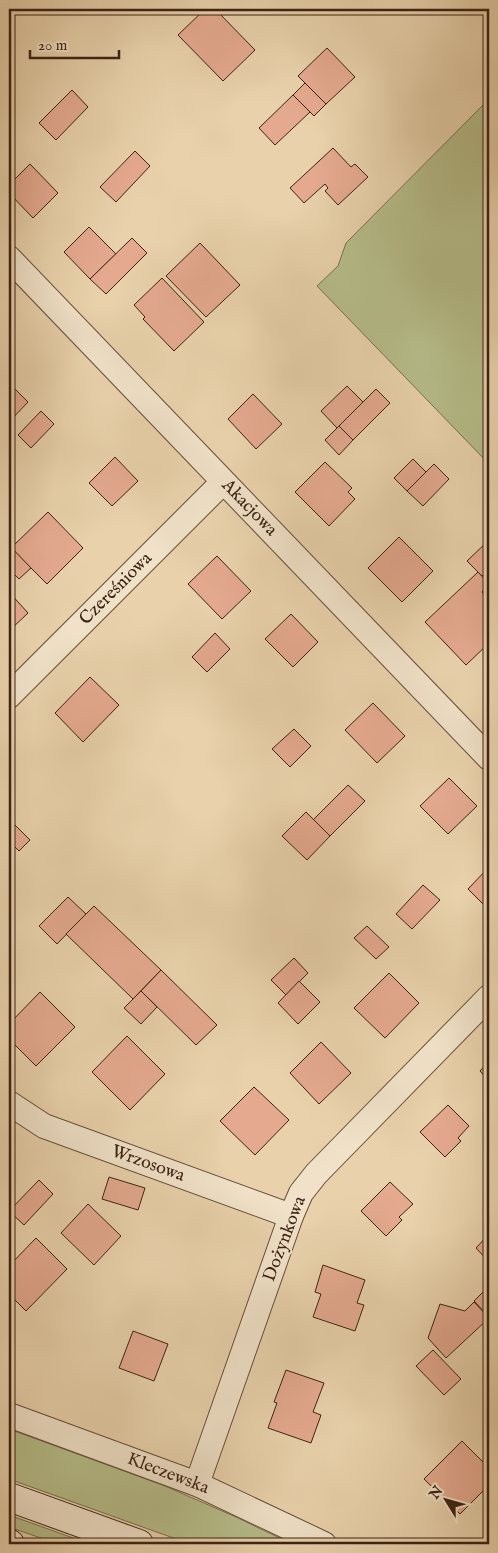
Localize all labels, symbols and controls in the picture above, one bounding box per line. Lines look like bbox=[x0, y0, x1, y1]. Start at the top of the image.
scale bar bbox=[30, 28, 119, 60]
text: 20 m bbox=[38, 36, 68, 55]
street label: Akacjowa bbox=[215, 474, 282, 542]
street label: Czereśniowa bbox=[75, 547, 158, 630]
street label: Wrzosowa bbox=[108, 1140, 188, 1188]
street label: Dożynkowa bbox=[258, 1193, 312, 1285]
street label: Kleczewska bbox=[124, 1448, 212, 1500]
north arrow bbox=[420, 1476, 470, 1526]
text: N bbox=[425, 1483, 447, 1504]

